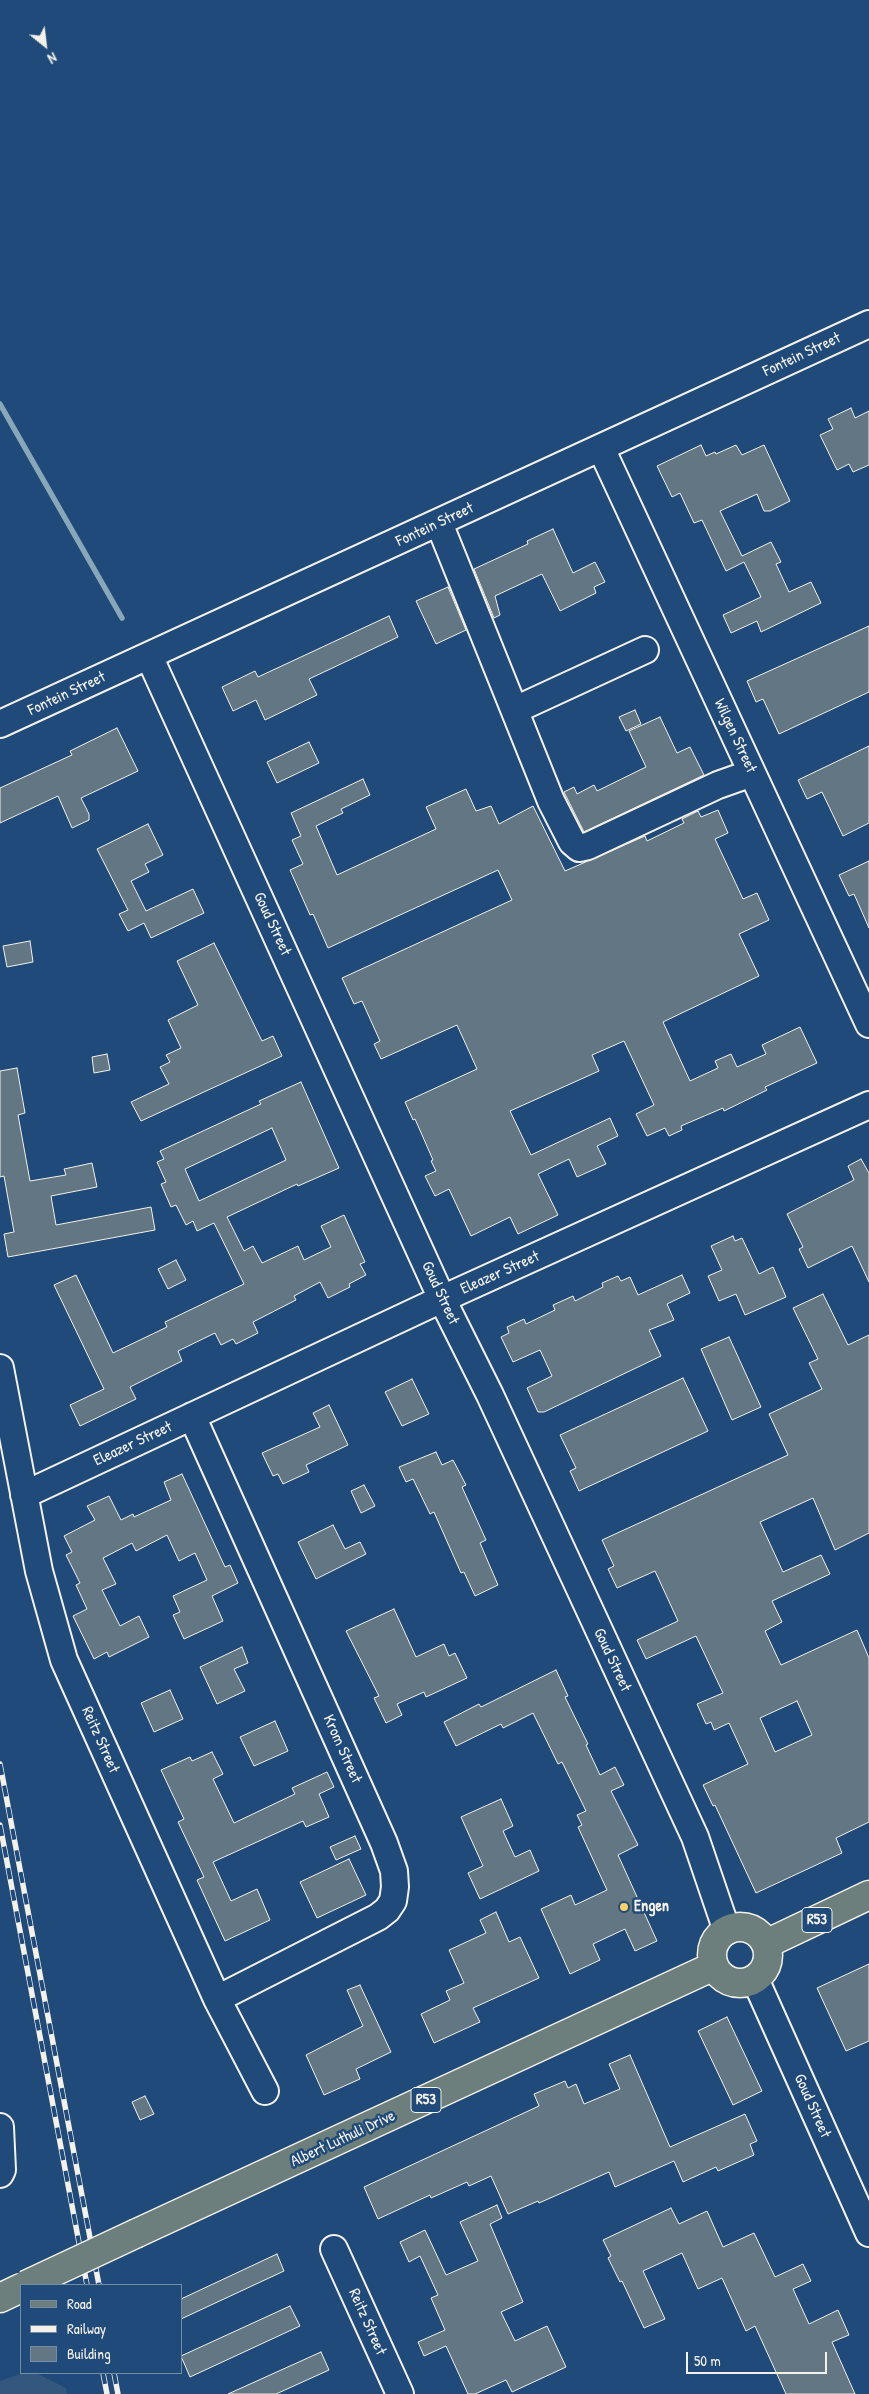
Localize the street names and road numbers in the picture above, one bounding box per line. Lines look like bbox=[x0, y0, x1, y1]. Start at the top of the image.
street label: Fontein Street bbox=[760, 329, 844, 381]
street label: Fontein Street bbox=[393, 499, 477, 551]
street label: Fontein Street bbox=[25, 668, 109, 720]
street label: Wilgen Street bbox=[710, 696, 760, 776]
street label: Goud Street bbox=[249, 889, 295, 959]
street label: Eleazer Street bbox=[458, 1247, 542, 1299]
street label: Goud Street bbox=[417, 1258, 463, 1328]
street label: Eleazer Street bbox=[91, 1417, 175, 1471]
street label: Goud Street bbox=[589, 1625, 635, 1695]
street label: Reitz Street bbox=[77, 1704, 123, 1776]
street label: Krom Street bbox=[318, 1712, 366, 1786]
road number: R53 bbox=[802, 1908, 832, 1932]
street label: Goud Street bbox=[789, 2071, 835, 2141]
road number: R53 bbox=[411, 2088, 441, 2112]
street label: Albert Luthuli Drive bbox=[288, 2106, 398, 2172]
street label: Reitz Street bbox=[344, 2286, 390, 2358]

